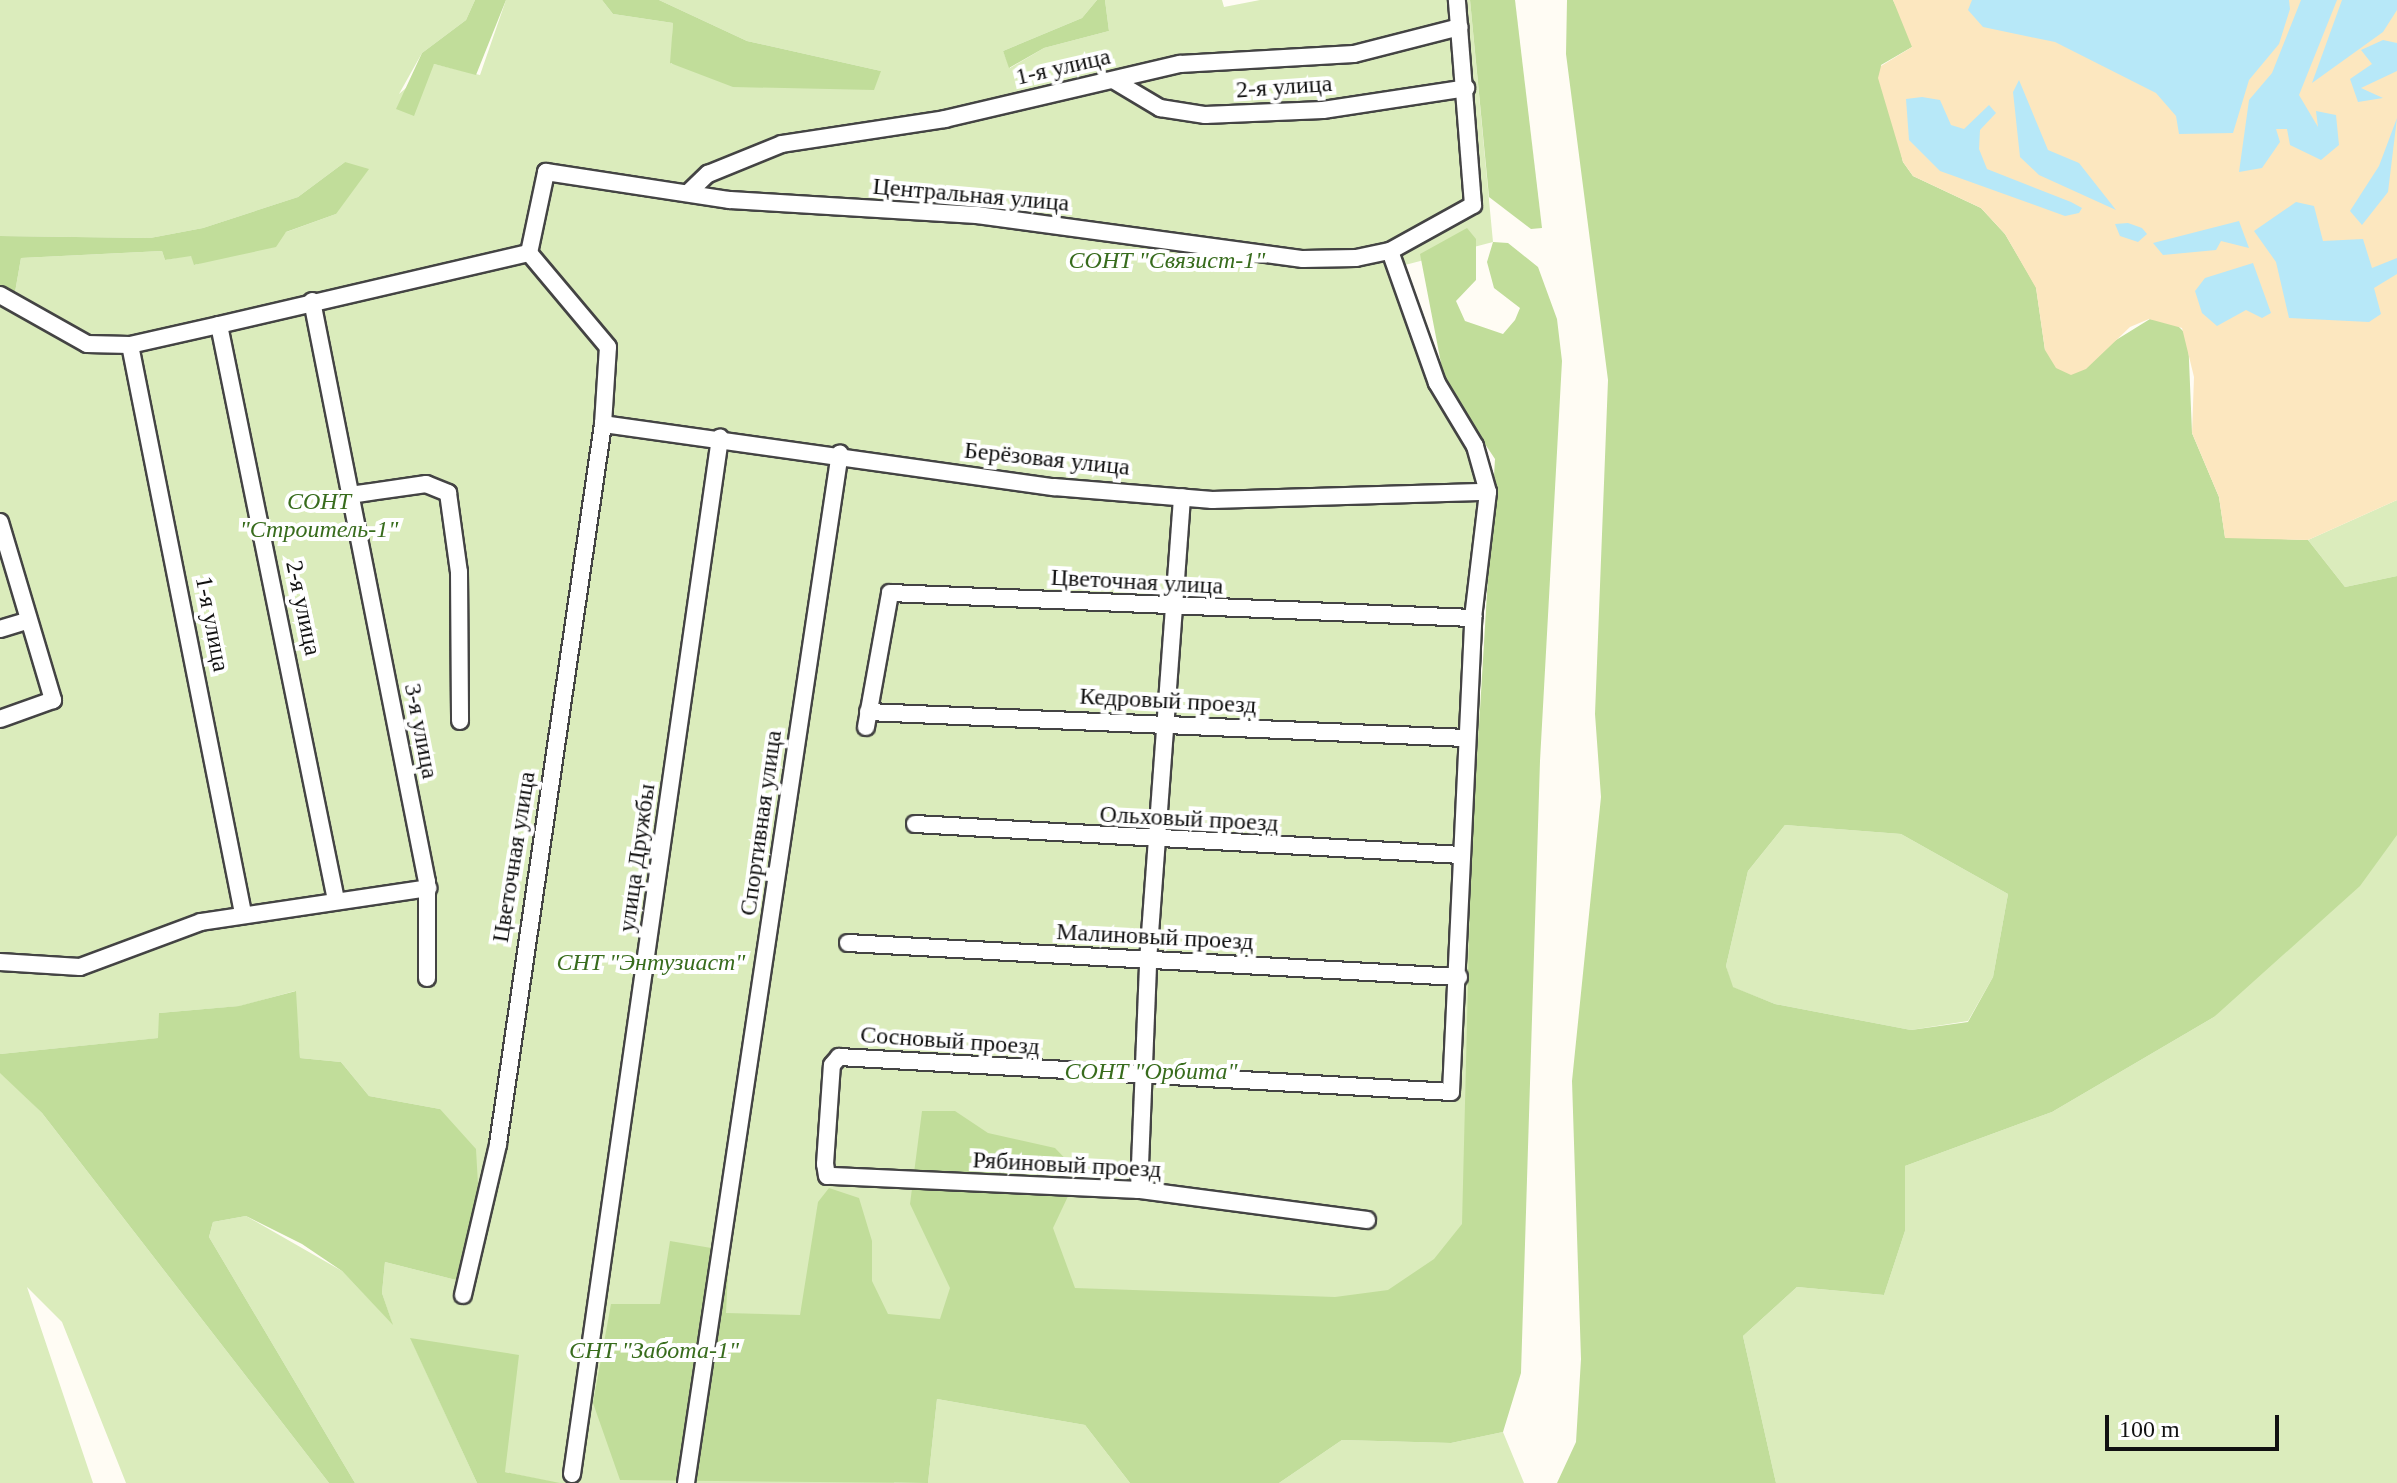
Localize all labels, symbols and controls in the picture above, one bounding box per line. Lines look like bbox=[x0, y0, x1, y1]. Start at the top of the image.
street label: 1-я улица bbox=[1013, 42, 1113, 92]
street label: 2-я улица bbox=[1235, 69, 1333, 105]
street label: Центральная улица bbox=[872, 172, 1070, 218]
park label: СОНТ "Связист-1" bbox=[1069, 247, 1265, 275]
street label: Берёзовая улица bbox=[963, 436, 1131, 482]
park label: СОНТ "Строитель-1" bbox=[240, 488, 398, 544]
street label: 2-я улица bbox=[279, 558, 327, 658]
street label: Цветочная улица bbox=[1050, 563, 1224, 601]
street label: 1-я улица bbox=[189, 574, 235, 674]
street label: 3-я улица bbox=[398, 681, 444, 781]
street label: Кедровый проезд bbox=[1079, 682, 1257, 720]
street label: Спортивная улица bbox=[734, 728, 788, 918]
street label: Цветочная улица bbox=[486, 770, 542, 944]
street label: улица Дружбы bbox=[612, 782, 662, 934]
street label: Ольховый проезд bbox=[1099, 800, 1279, 838]
street label: Малиновый проезд bbox=[1056, 917, 1254, 957]
park label: СНТ "Энтузиаст" bbox=[557, 949, 745, 977]
street label: Сосновый проезд bbox=[859, 1020, 1041, 1062]
park label: СОНТ "Орбита" bbox=[1064, 1058, 1238, 1086]
street label: Рябиновый проезд bbox=[972, 1146, 1162, 1184]
park label: СНТ "Забота-1" bbox=[569, 1337, 739, 1365]
scale bar bbox=[2109, 1399, 2283, 1449]
text: 100 m bbox=[2119, 1416, 2180, 1442]

